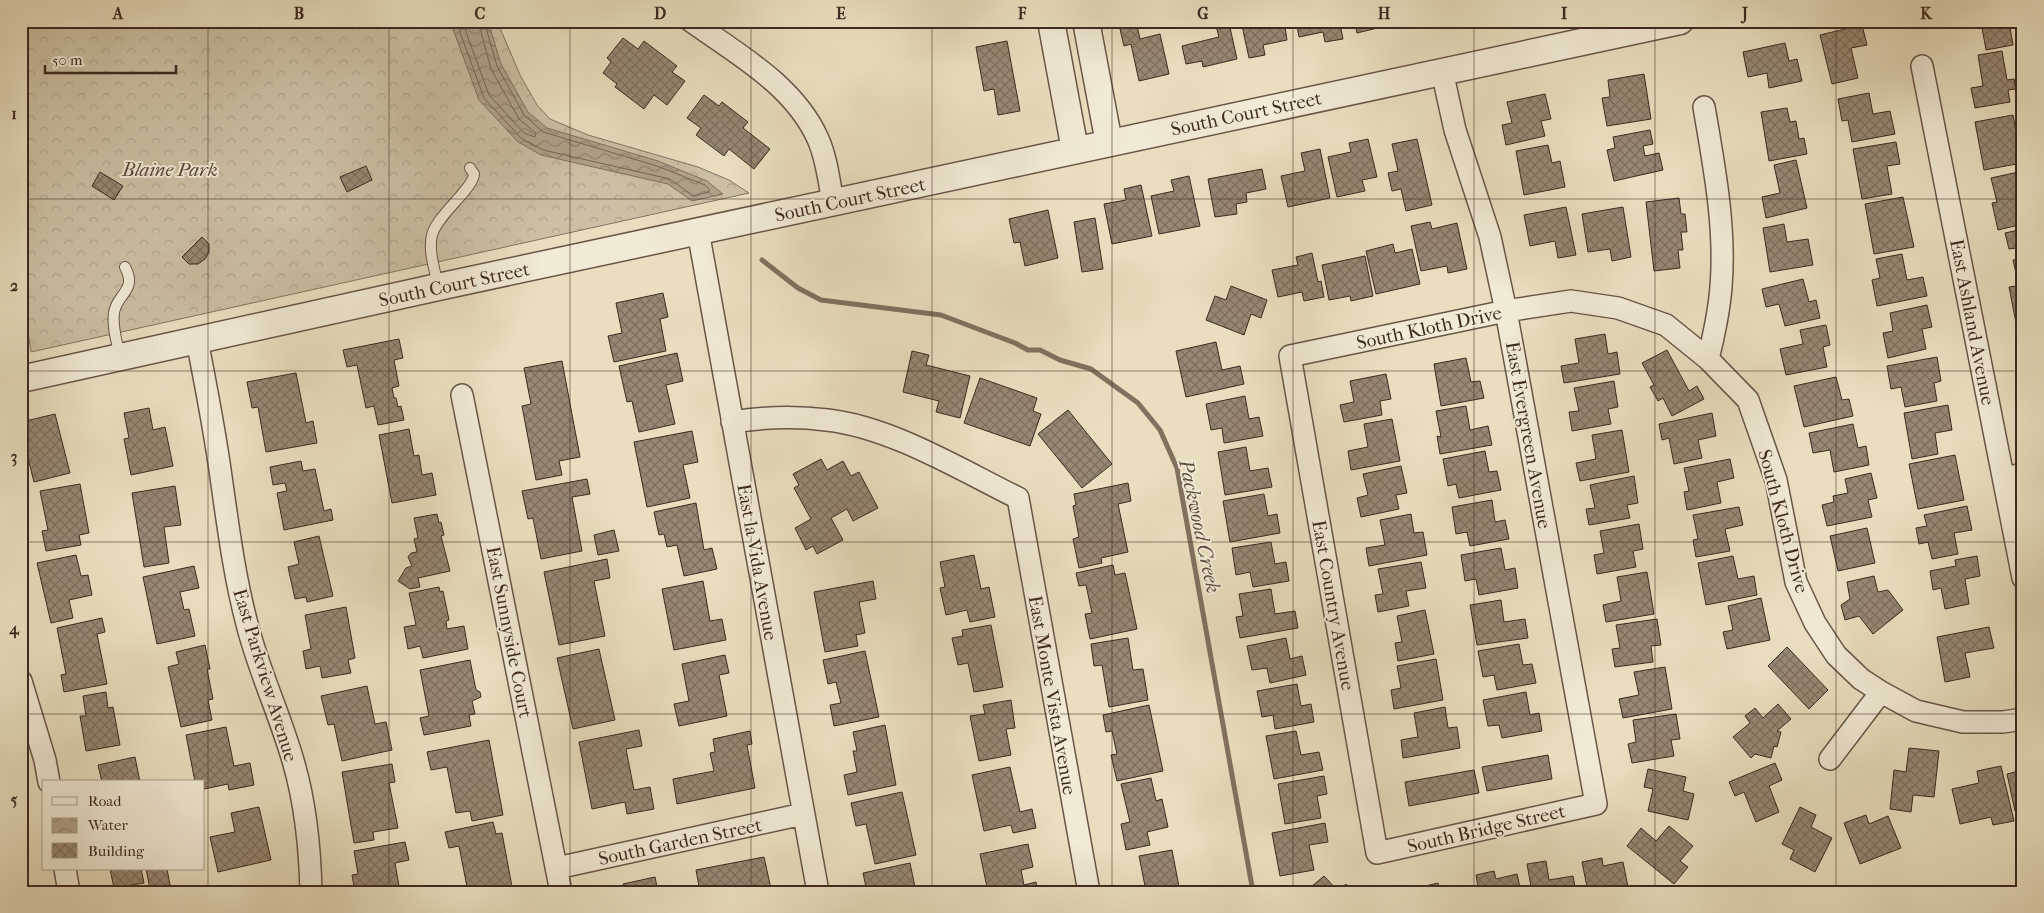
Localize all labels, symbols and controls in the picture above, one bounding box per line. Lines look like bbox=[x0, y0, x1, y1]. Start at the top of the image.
text: A bbox=[112, 4, 124, 23]
text: B bbox=[294, 4, 304, 23]
text: C bbox=[475, 4, 486, 23]
text: D bbox=[654, 4, 666, 23]
text: E bbox=[836, 4, 846, 23]
text: F bbox=[1017, 4, 1027, 23]
text: G bbox=[1197, 4, 1209, 23]
text: H bbox=[1378, 4, 1391, 23]
text: I bbox=[1561, 4, 1568, 23]
text: J bbox=[1740, 4, 1748, 24]
text: K bbox=[1920, 4, 1933, 23]
scale bar bbox=[45, 42, 176, 74]
text: 50 m bbox=[52, 51, 83, 69]
street label: South Court Street bbox=[1169, 87, 1324, 141]
text: 1 bbox=[11, 104, 17, 123]
park label: Blaine Park bbox=[121, 159, 218, 181]
street label: South Court Street bbox=[773, 173, 928, 227]
street label: East Ashland Avenue bbox=[1945, 237, 1999, 407]
street label: South Court Street bbox=[377, 258, 532, 312]
text: 2 bbox=[10, 276, 18, 295]
street label: South Kloth Drive bbox=[1355, 302, 1504, 354]
street label: East Evergreen Avenue bbox=[1501, 340, 1555, 530]
text: 3 bbox=[11, 447, 17, 467]
street label: South Kloth Drive bbox=[1753, 447, 1813, 596]
water label: Packwood Creek bbox=[1174, 456, 1225, 595]
street label: East la Vida Avenue bbox=[732, 482, 782, 642]
street label: East Country Avenue bbox=[1307, 518, 1359, 692]
street label: East Sunnyside Court bbox=[482, 544, 537, 720]
street label: East Parkview Avenue bbox=[228, 586, 302, 764]
street label: East Monte Vista Avenue bbox=[1024, 594, 1080, 797]
text: 4 bbox=[8, 619, 20, 639]
legend bbox=[42, 780, 205, 870]
text: 5 bbox=[11, 790, 18, 809]
text: Road bbox=[88, 792, 122, 810]
street label: South Bridge Street bbox=[1405, 800, 1568, 858]
street label: South Garden Street bbox=[596, 814, 764, 870]
text: Water bbox=[87, 816, 128, 834]
text: Building bbox=[88, 842, 145, 860]

